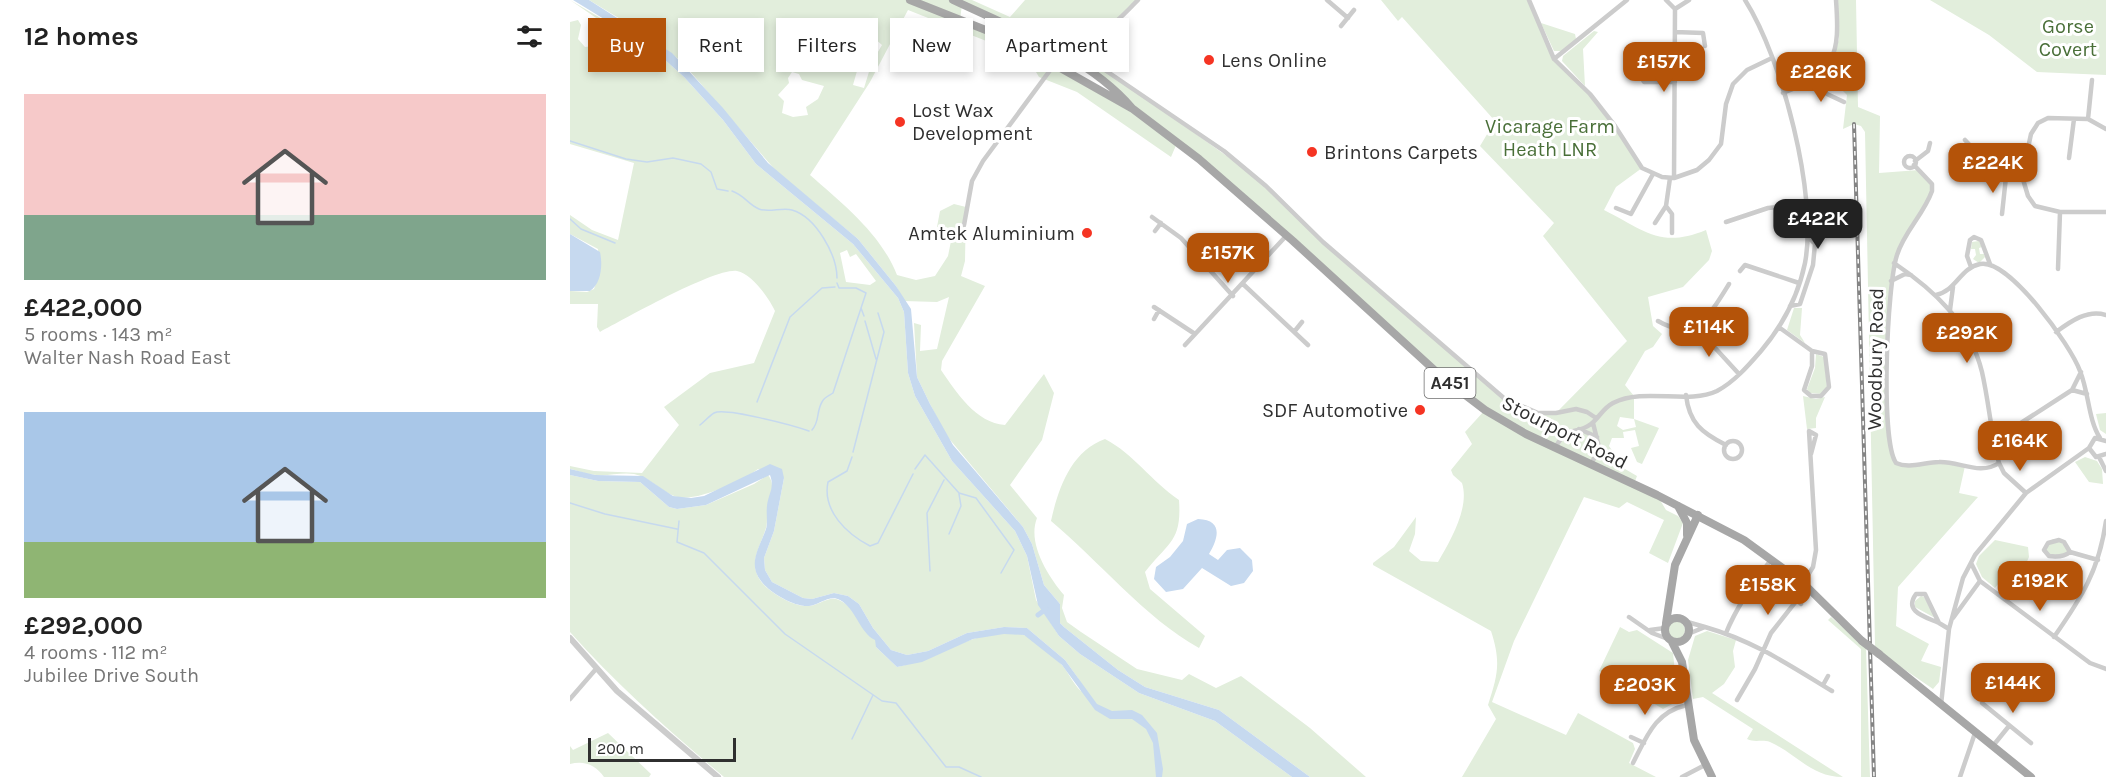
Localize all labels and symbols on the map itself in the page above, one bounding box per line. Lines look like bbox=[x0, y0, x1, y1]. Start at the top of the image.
park label: Gorse Covert bbox=[2039, 15, 2098, 61]
pin: £157K bbox=[1622, 42, 1706, 93]
place label: Lens Online bbox=[1221, 49, 1327, 72]
pin: £226K bbox=[1779, 52, 1863, 103]
marker: Lens Online bbox=[1202, 53, 1216, 67]
place label: Lost Wax Development bbox=[912, 99, 1033, 145]
marker: Lost Wax Development bbox=[893, 115, 907, 129]
park label: Vicarage Farm Heath LNR bbox=[1485, 115, 1615, 161]
place label: Brintons Carpets bbox=[1324, 141, 1478, 164]
pin: £224K bbox=[1951, 143, 2035, 194]
marker: Brintons Carpets bbox=[1305, 145, 1319, 159]
pin: £422K bbox=[1776, 199, 1860, 250]
place label: Amtek Aluminium bbox=[908, 222, 1075, 245]
marker: Amtek Aluminium bbox=[1080, 226, 1094, 240]
pin: £157K bbox=[1186, 233, 1270, 284]
street label: Woodbury Road bbox=[1863, 288, 1888, 430]
pin: £114K bbox=[1667, 307, 1751, 358]
pin: £292K bbox=[1925, 313, 2009, 364]
road number: A451 bbox=[1424, 368, 1476, 398]
street label: Stourport Road bbox=[1498, 391, 1631, 474]
place label: SDF Automotive bbox=[1262, 399, 1408, 422]
marker: SDF Automotive bbox=[1413, 403, 1427, 417]
pin: £164K bbox=[1978, 421, 2062, 472]
pin: £192K bbox=[1998, 561, 2082, 612]
pin: £158K bbox=[1726, 565, 1810, 616]
pin: £144K bbox=[1971, 663, 2055, 714]
pin: £203K bbox=[1603, 665, 1687, 716]
scale bar bbox=[588, 735, 736, 762]

